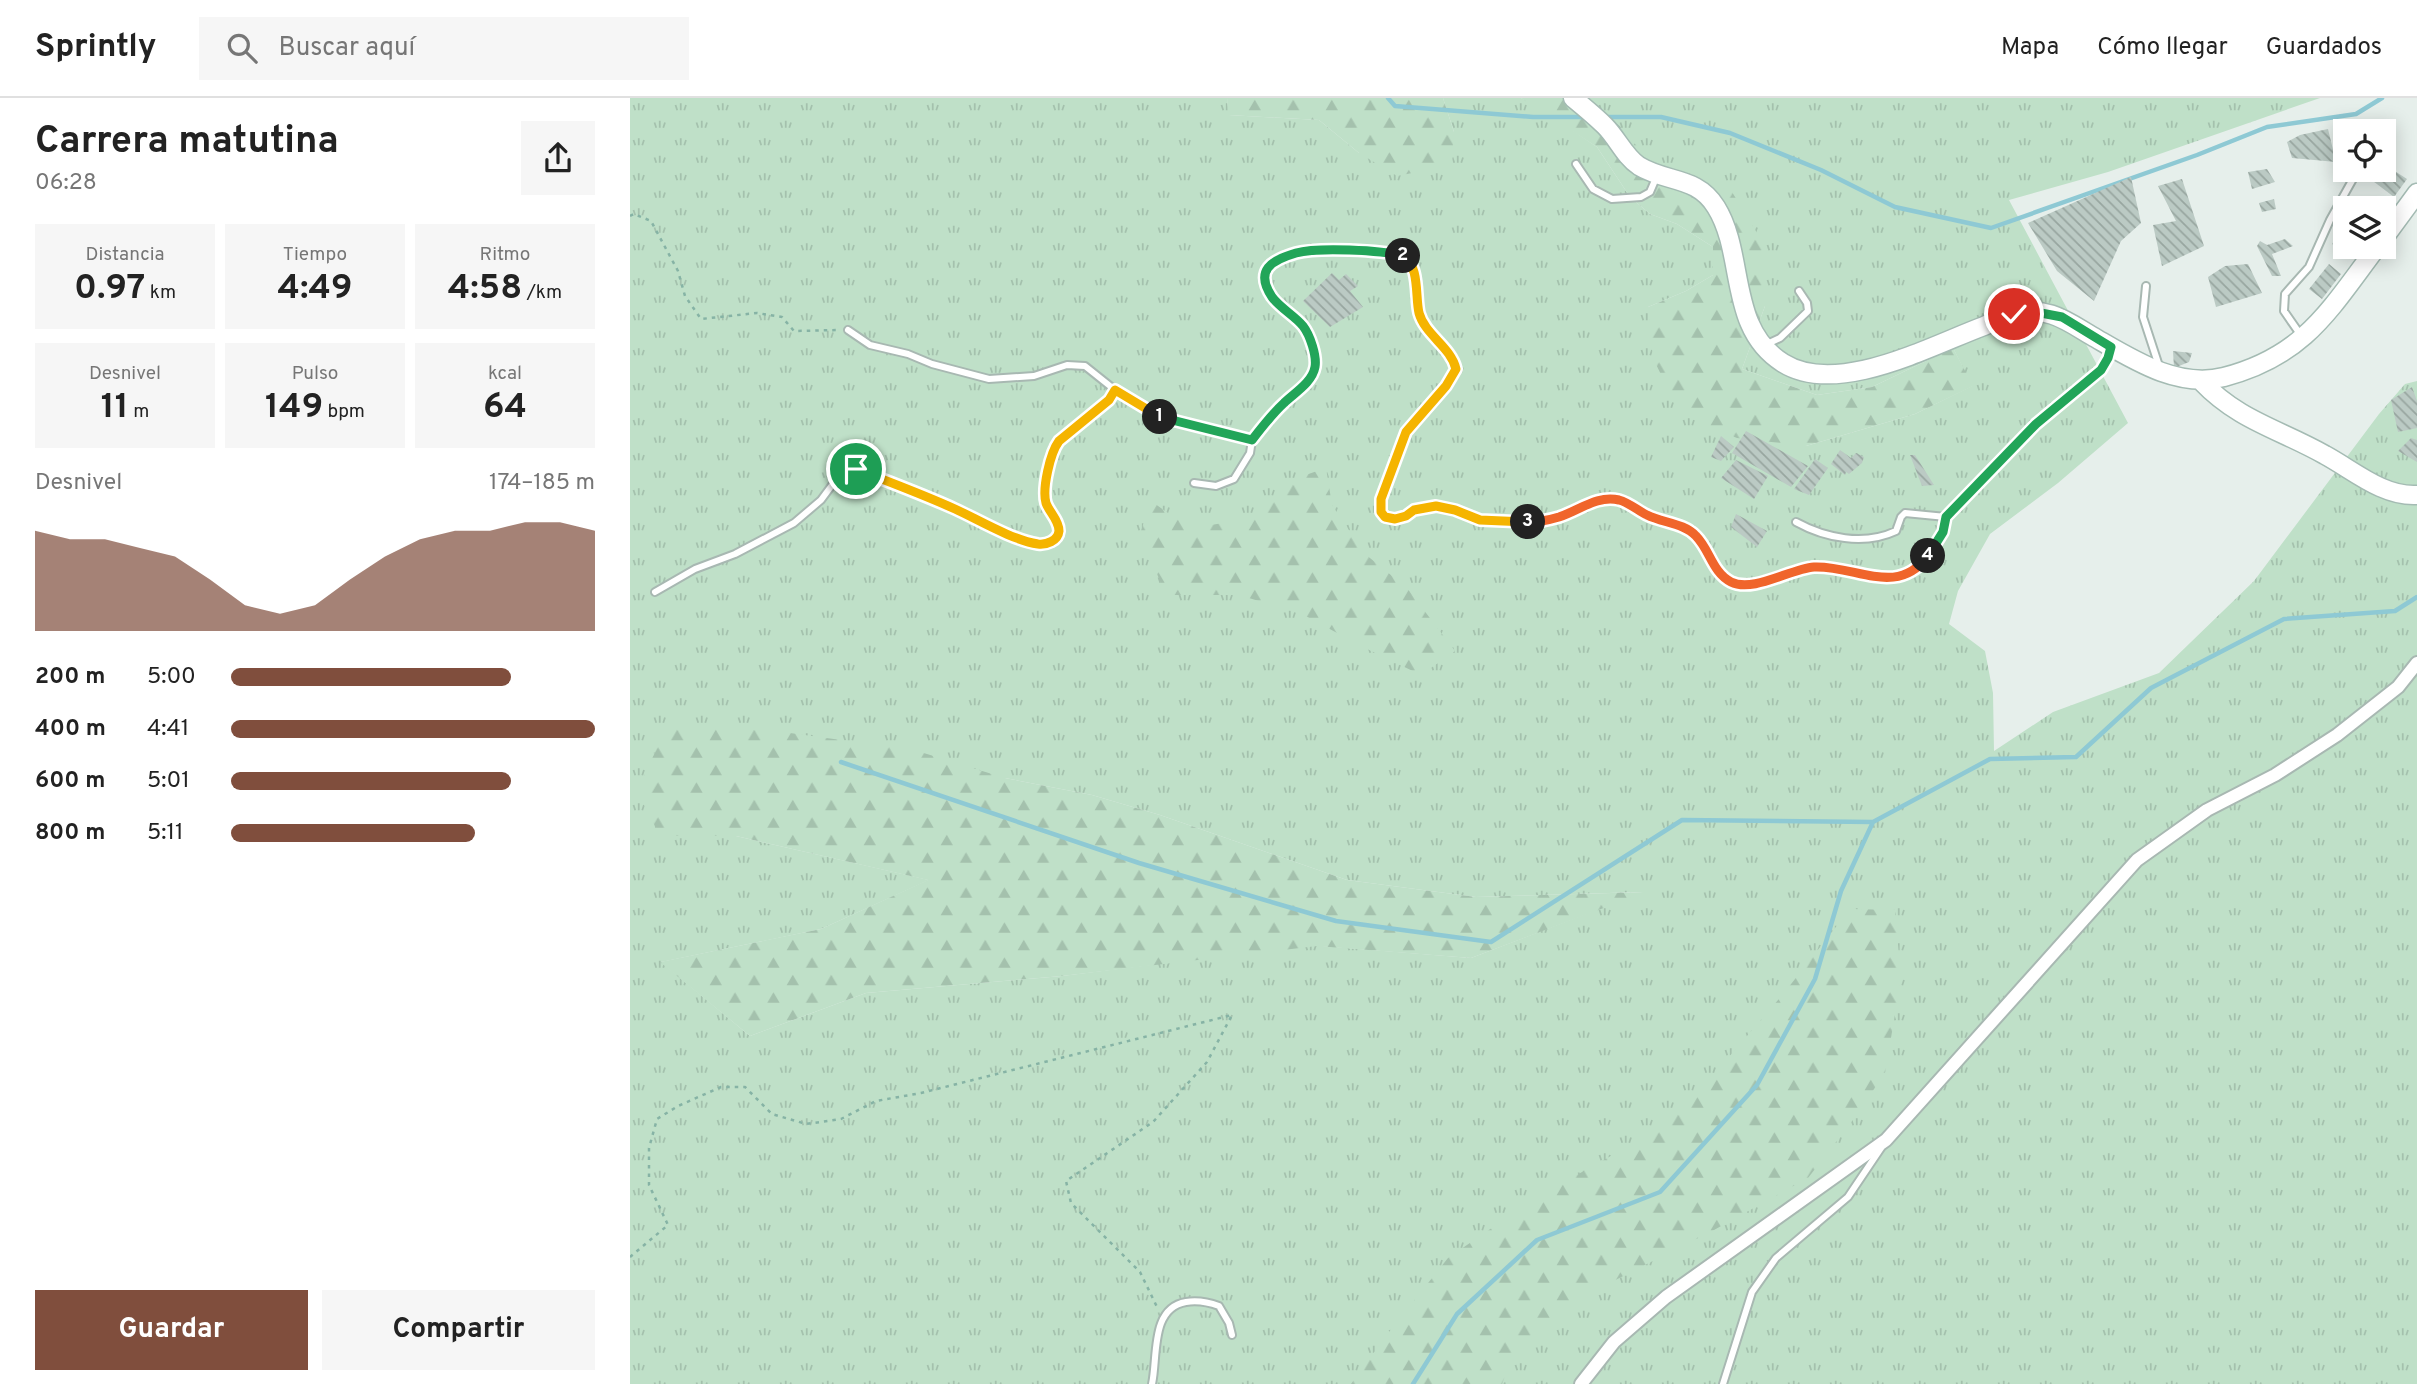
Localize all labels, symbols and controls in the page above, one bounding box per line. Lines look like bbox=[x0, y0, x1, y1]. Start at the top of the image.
search box bbox=[199, 17, 689, 80]
text: Sprintly bbox=[35, 27, 157, 69]
icon: search bbox=[223, 29, 261, 67]
text: Buscar aquí bbox=[279, 32, 415, 65]
text: Mapa bbox=[2001, 33, 2059, 63]
text: Cómo llegar bbox=[2097, 33, 2228, 63]
text: Guardados bbox=[2266, 33, 2382, 63]
text: Carrera matutina bbox=[35, 118, 339, 167]
map controls bbox=[2333, 119, 2396, 259]
button: locate bbox=[2333, 119, 2396, 182]
button: share bbox=[521, 121, 595, 195]
text: 06:28 bbox=[35, 169, 97, 198]
button: layers bbox=[2333, 196, 2396, 259]
pin: 2 bbox=[1386, 238, 1420, 274]
text: Distancia bbox=[85, 243, 165, 267]
text: Tiempo bbox=[283, 243, 347, 267]
text: Ritmo bbox=[480, 243, 530, 267]
text: 2 bbox=[1397, 243, 1408, 267]
text: 0.97 bbox=[74, 267, 145, 311]
text: 4:49 bbox=[277, 267, 353, 311]
text: 4:58 bbox=[448, 267, 522, 311]
text: km bbox=[145, 281, 176, 305]
text: /km bbox=[522, 281, 562, 305]
pin bbox=[1984, 284, 2044, 344]
icon: check bbox=[1995, 295, 2033, 333]
text: Desnivel bbox=[89, 362, 161, 386]
text: Pulso bbox=[292, 362, 338, 386]
text: kcal bbox=[488, 362, 522, 386]
text: 11 bbox=[101, 386, 129, 430]
text: 149 bbox=[265, 386, 323, 430]
text: 64 bbox=[483, 386, 527, 430]
text: m bbox=[129, 400, 149, 424]
text: bpm bbox=[323, 400, 365, 424]
pin: 1 bbox=[1142, 400, 1178, 434]
text: 1 bbox=[1156, 404, 1163, 428]
pin bbox=[826, 439, 886, 499]
icon: arrive bbox=[837, 450, 875, 488]
text: Desnivel bbox=[35, 469, 122, 498]
text: 174–185 m bbox=[489, 469, 595, 498]
pin: 3 bbox=[1510, 504, 1546, 540]
text: 3 bbox=[1522, 509, 1533, 533]
pin: 4 bbox=[1910, 538, 1946, 574]
text: 4 bbox=[1921, 543, 1934, 567]
text: 200 m bbox=[35, 663, 105, 692]
text: 5:00 bbox=[147, 663, 196, 692]
text: 400 m bbox=[35, 715, 106, 744]
text: 4:41 bbox=[147, 715, 189, 744]
text: 600 m bbox=[35, 767, 105, 796]
text: 5:01 bbox=[147, 767, 190, 796]
text: 800 m bbox=[35, 819, 105, 848]
text: 5:11 bbox=[147, 819, 184, 848]
button: Guardar bbox=[35, 1290, 308, 1370]
button: Compartir bbox=[322, 1290, 595, 1370]

